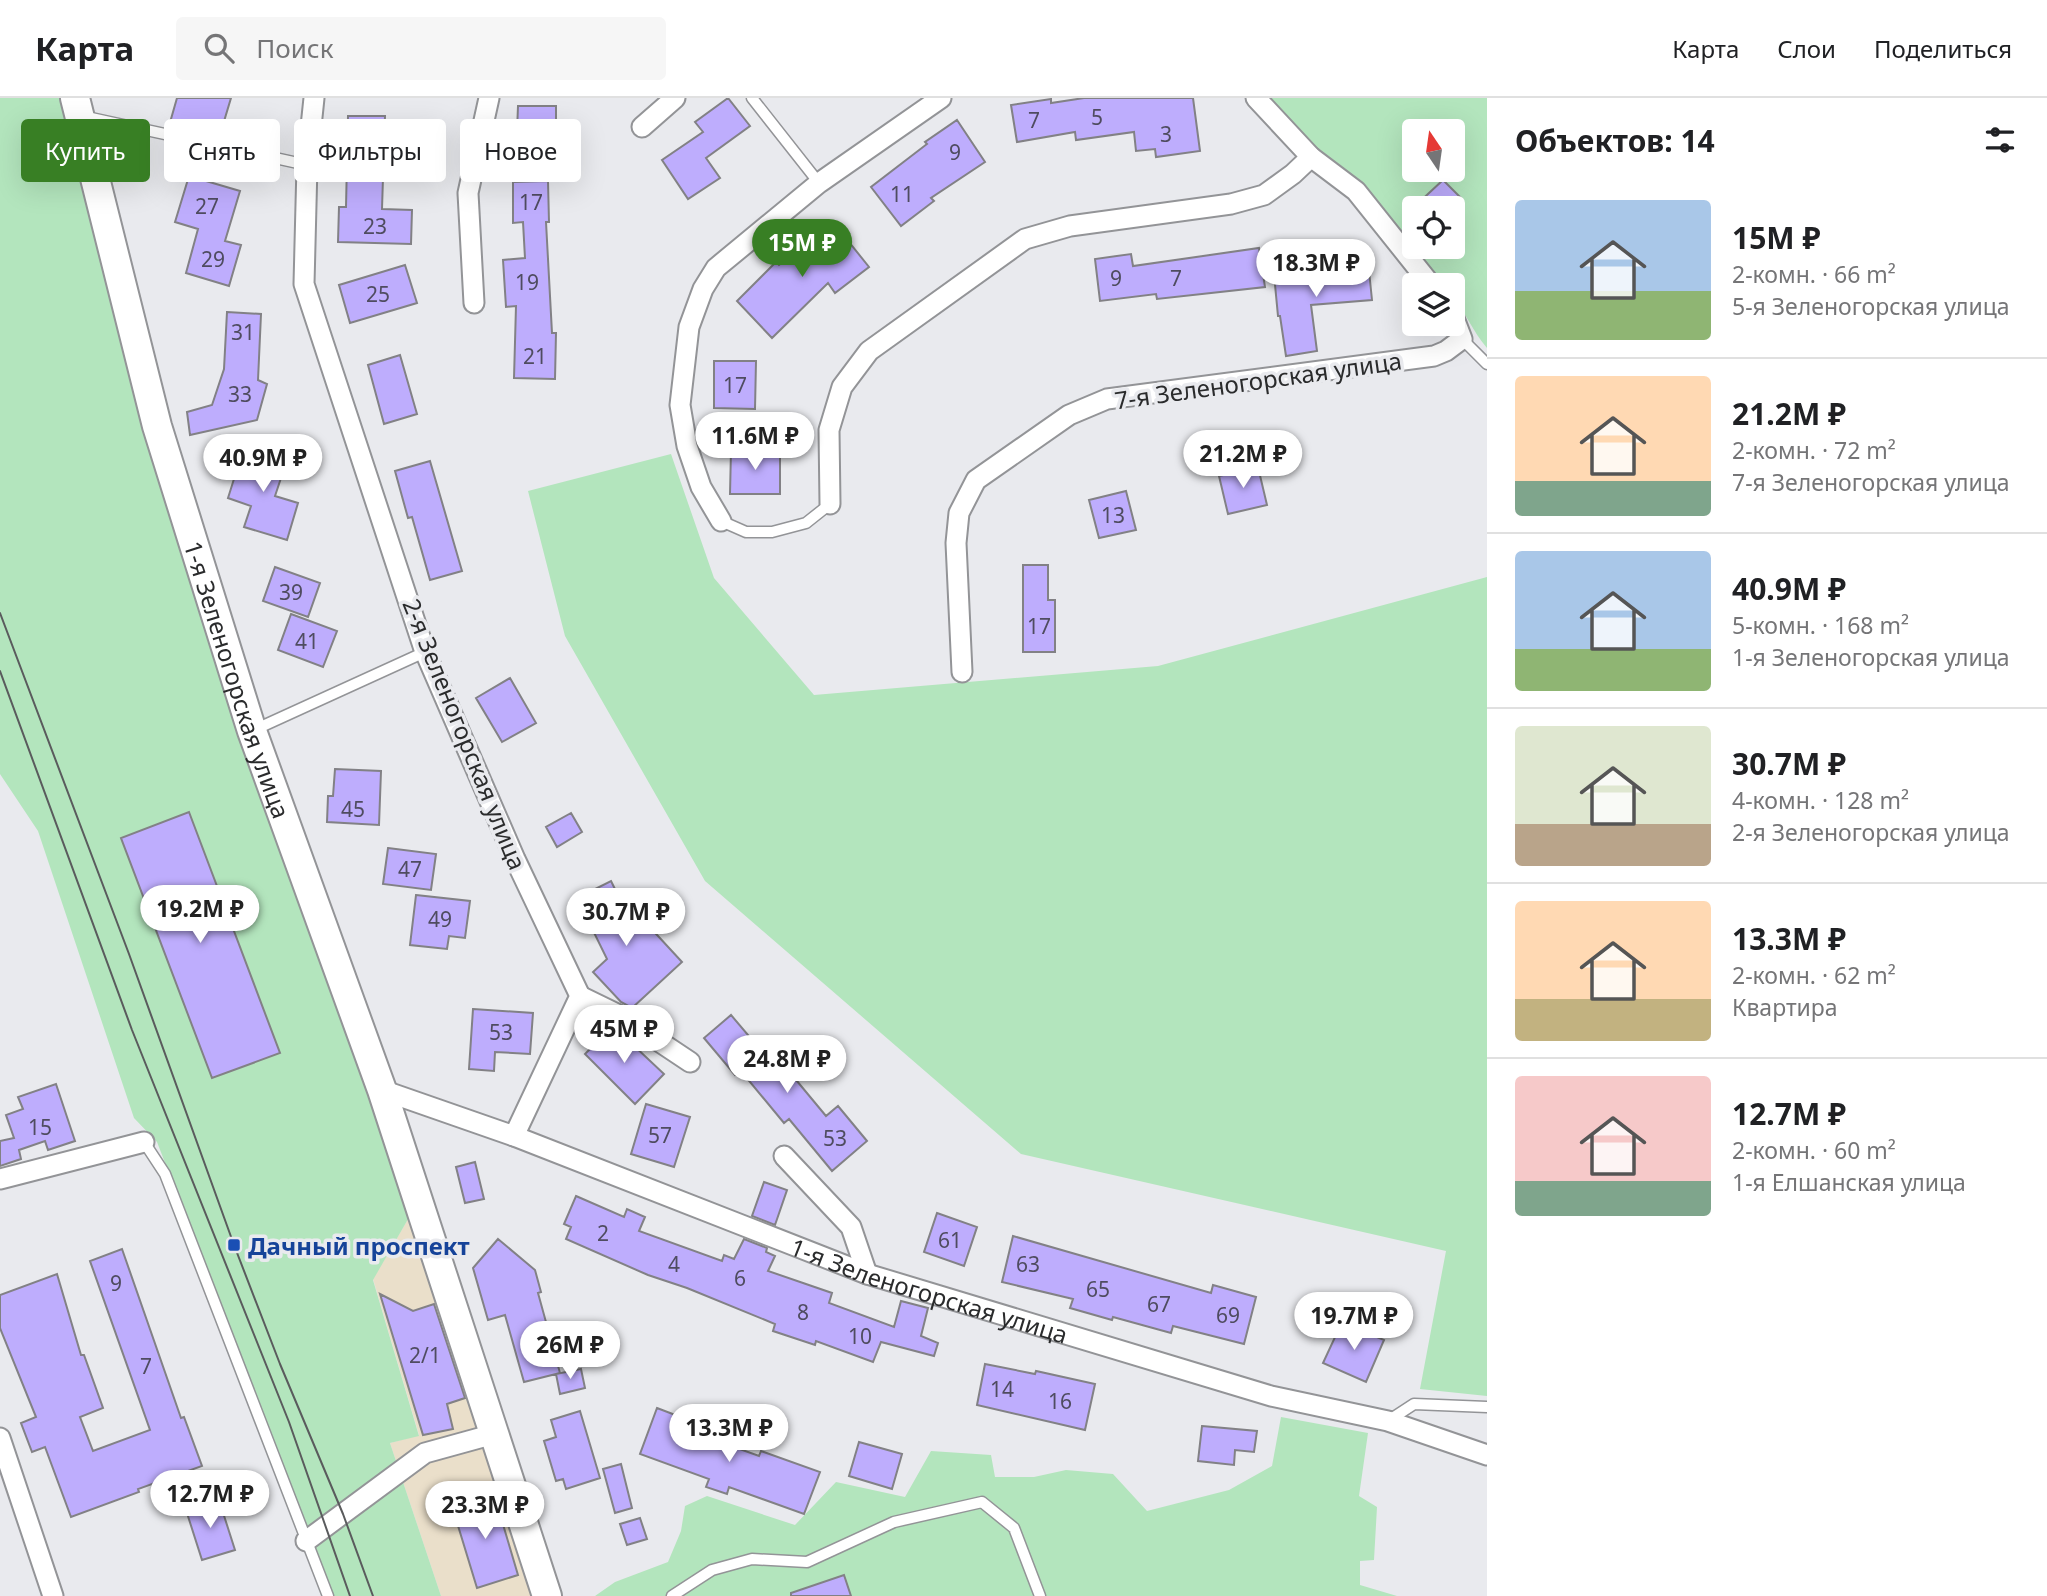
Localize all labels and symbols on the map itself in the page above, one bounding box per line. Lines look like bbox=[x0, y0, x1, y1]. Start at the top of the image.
house number: 5 bbox=[1091, 103, 1103, 131]
house number: 7 bbox=[1028, 106, 1040, 134]
north arrow bbox=[1402, 119, 1465, 182]
house number: 3 bbox=[1160, 120, 1172, 148]
house number: 9 bbox=[949, 138, 961, 166]
house number: 11 bbox=[890, 180, 914, 208]
house number: 17 bbox=[519, 188, 543, 216]
house number: 27 bbox=[195, 192, 219, 220]
house number: 23 bbox=[363, 212, 387, 240]
pin: 15M ₽ bbox=[753, 220, 851, 279]
pin: 18.3M ₽ bbox=[1251, 240, 1381, 299]
house number: 29 bbox=[201, 245, 225, 273]
house number: 9 bbox=[1110, 264, 1122, 292]
house number: 7 bbox=[1170, 264, 1182, 292]
house number: 19 bbox=[515, 268, 539, 296]
house number: 25 bbox=[366, 280, 390, 308]
house number: 31 bbox=[231, 318, 255, 346]
house number: 21 bbox=[523, 342, 547, 370]
street label: 7-я Зеленогорская улица bbox=[1112, 344, 1404, 416]
house number: 17 bbox=[723, 371, 747, 399]
house number: 33 bbox=[228, 380, 252, 408]
pin: 11.6M ₽ bbox=[690, 412, 820, 472]
pin: 21.2M ₽ bbox=[1178, 430, 1308, 490]
pin: 40.9M ₽ bbox=[198, 434, 328, 494]
house number: 13 bbox=[1101, 501, 1125, 529]
street label: 1-я Зеленогорская улица bbox=[177, 537, 299, 823]
house number: 39 bbox=[279, 578, 303, 606]
street label: 2-я Зеленогорская улица bbox=[395, 594, 535, 874]
house number: 17 bbox=[1027, 612, 1051, 640]
house number: 41 bbox=[295, 627, 319, 655]
house number: 45 bbox=[341, 795, 365, 823]
house number: 47 bbox=[398, 855, 422, 883]
pin: 19.2M ₽ bbox=[135, 886, 265, 945]
pin: 30.7M ₽ bbox=[561, 888, 691, 948]
house number: 49 bbox=[428, 905, 452, 933]
pin: 45M ₽ bbox=[575, 1006, 673, 1065]
house number: 53 bbox=[489, 1018, 513, 1046]
pin: 24.8M ₽ bbox=[722, 1035, 852, 1095]
house number: 15 bbox=[28, 1113, 52, 1141]
house number: 57 bbox=[648, 1121, 672, 1149]
house number: 53 bbox=[823, 1124, 847, 1152]
house number: 2 bbox=[597, 1219, 609, 1247]
house number: 61 bbox=[938, 1226, 962, 1254]
place label: Дачный проспект bbox=[248, 1229, 470, 1262]
street label: 1-я Зеленогорская улица bbox=[786, 1229, 1072, 1350]
marker: Дачный проспект bbox=[226, 1237, 242, 1253]
house number: 4 bbox=[668, 1250, 680, 1278]
house number: 63 bbox=[1016, 1250, 1040, 1278]
house number: 6 bbox=[734, 1264, 746, 1292]
house number: 9 bbox=[110, 1269, 122, 1297]
house number: 65 bbox=[1086, 1275, 1110, 1303]
house number: 67 bbox=[1147, 1290, 1171, 1318]
pin: 19.7M ₽ bbox=[1289, 1292, 1419, 1352]
house number: 8 bbox=[797, 1298, 809, 1326]
house number: 69 bbox=[1216, 1301, 1240, 1329]
pin: 26M ₽ bbox=[521, 1322, 619, 1381]
house number: 10 bbox=[848, 1322, 872, 1350]
house number: 2/1 bbox=[409, 1341, 441, 1369]
house number: 7 bbox=[140, 1352, 152, 1380]
house number: 14 bbox=[990, 1375, 1014, 1403]
house number: 16 bbox=[1048, 1387, 1072, 1415]
pin: 13.3M ₽ bbox=[664, 1404, 794, 1464]
pin: 12.7M ₽ bbox=[145, 1470, 275, 1530]
pin: 23.3M ₽ bbox=[420, 1482, 550, 1541]

